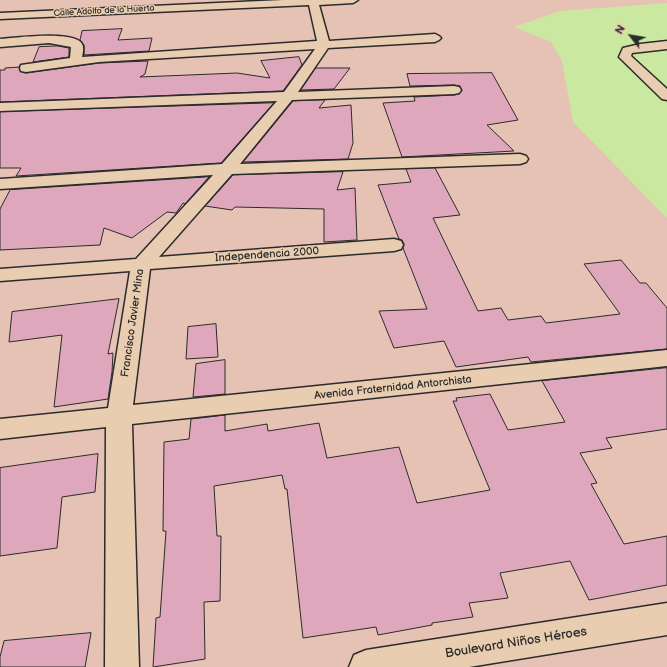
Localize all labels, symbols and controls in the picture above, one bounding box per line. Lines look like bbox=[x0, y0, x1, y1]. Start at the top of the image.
street label: Calle Adolfo de la Huerta bbox=[53, 3, 155, 19]
north arrow bbox=[611, 16, 651, 56]
text: N bbox=[613, 23, 628, 36]
street label: Independencia 2000 bbox=[215, 245, 319, 265]
street label: Francisco Javier Mina bbox=[119, 268, 147, 378]
street label: Avenida Fraternidad Antorchista bbox=[314, 373, 472, 403]
street label: Boulevard Niños Héroes bbox=[444, 624, 588, 662]

